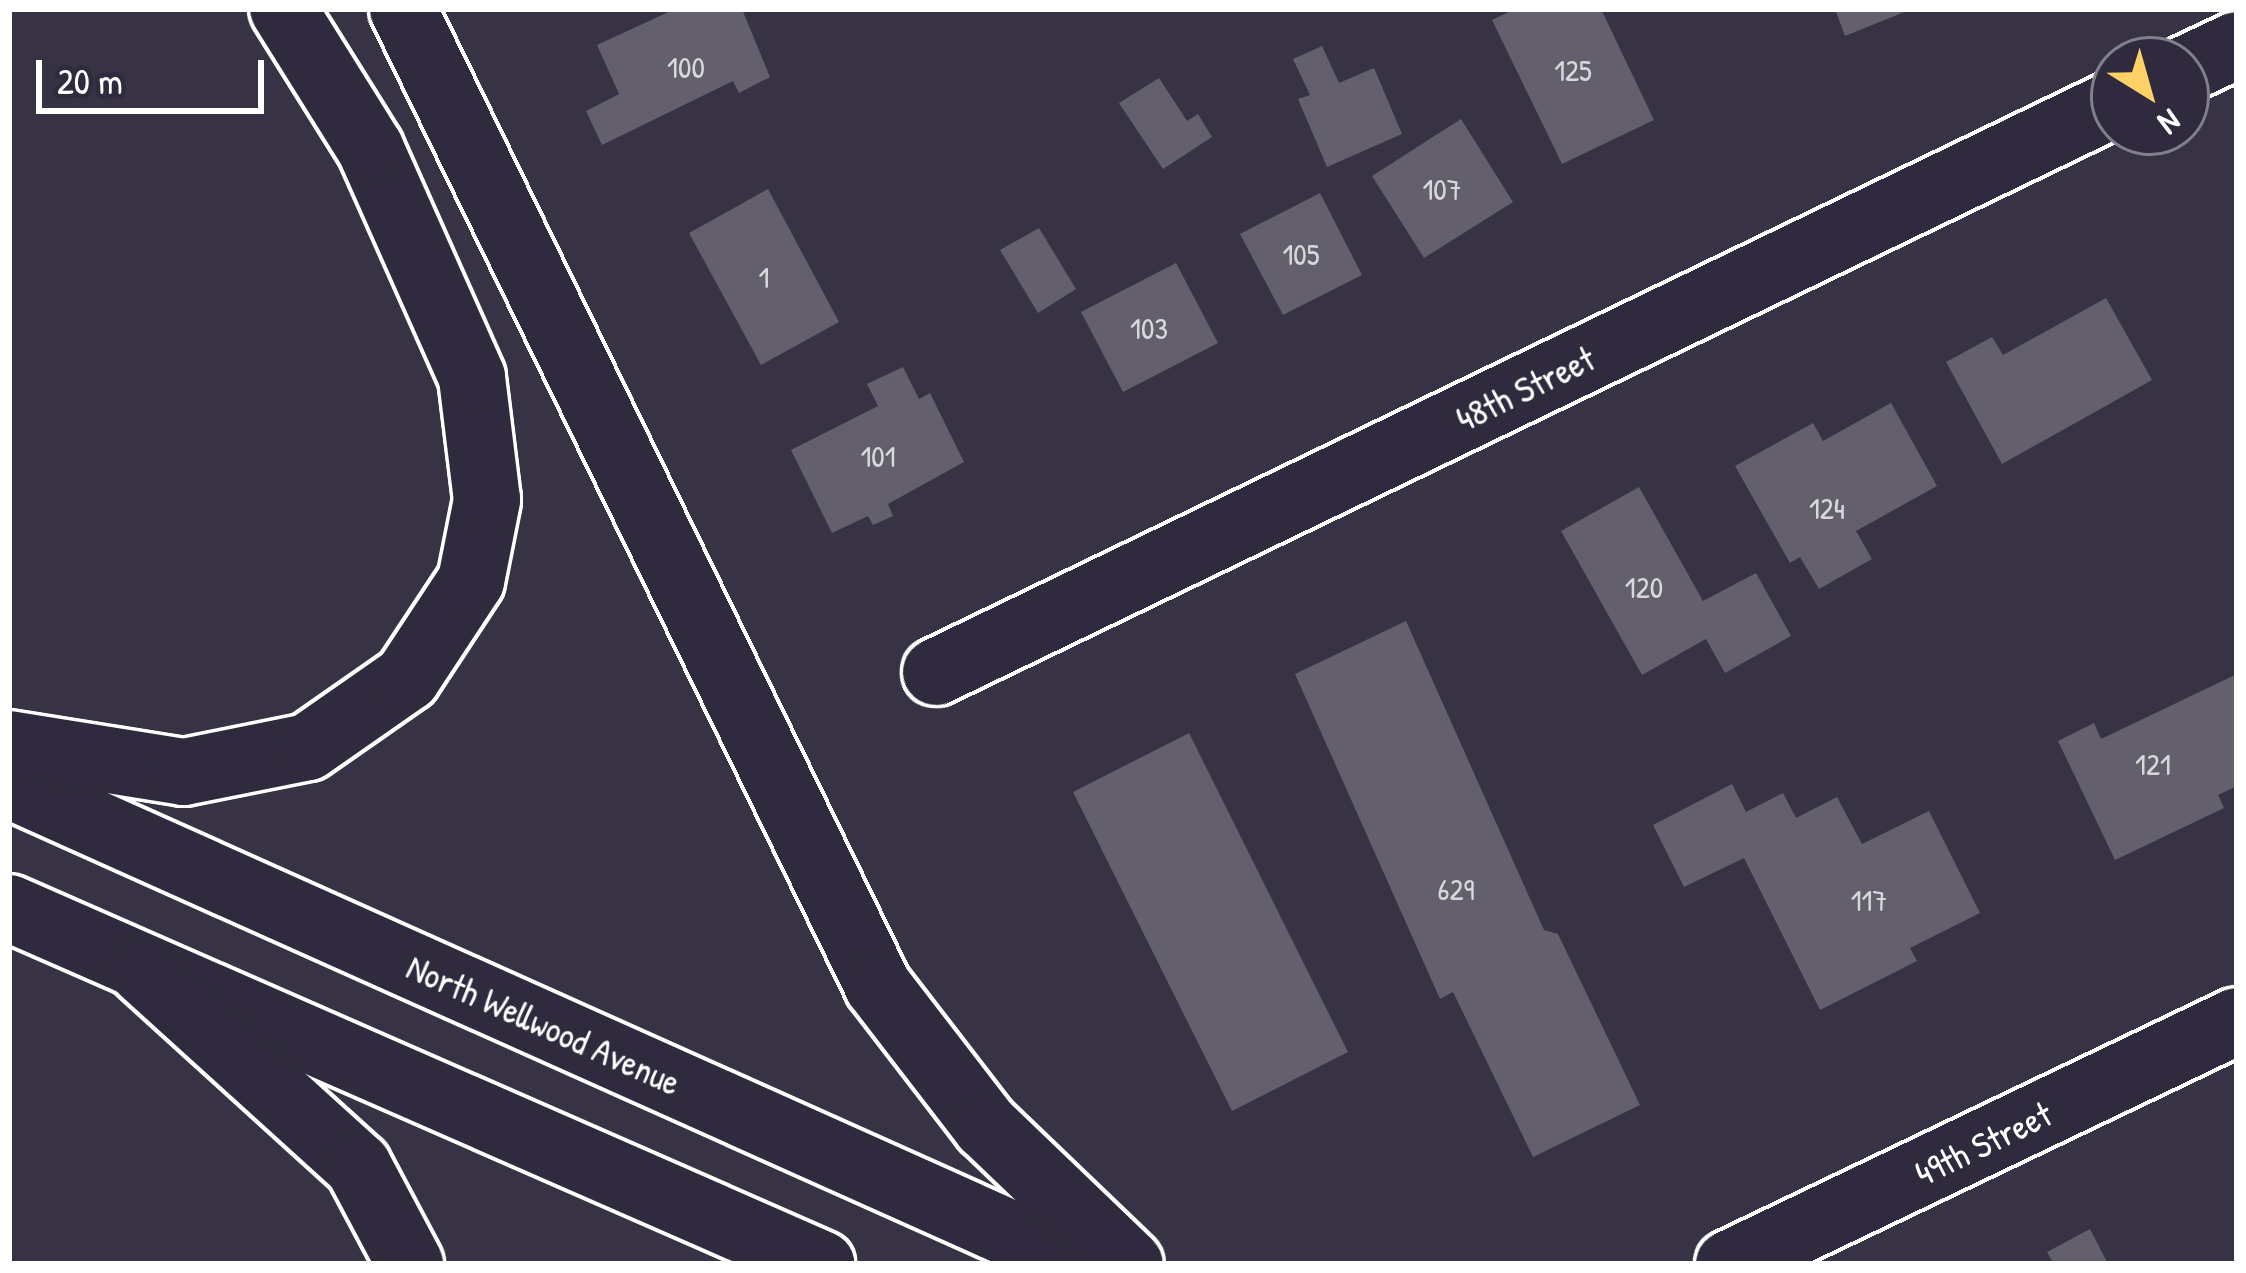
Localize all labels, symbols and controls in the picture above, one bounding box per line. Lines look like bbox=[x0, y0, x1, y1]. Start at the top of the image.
scale bar bbox=[42, 36, 270, 110]
north arrow bbox=[2090, 36, 2210, 156]
house number: 100 bbox=[667, 49, 705, 85]
house number: 125 bbox=[1554, 52, 1592, 88]
text: 20 m bbox=[57, 56, 123, 105]
text: N bbox=[2150, 100, 2190, 145]
house number: 107 bbox=[1422, 171, 1462, 207]
house number: 105 bbox=[1282, 236, 1320, 272]
house number: 1 bbox=[759, 259, 769, 295]
house number: 103 bbox=[1130, 310, 1168, 346]
street label: 48th Street bbox=[1449, 336, 1601, 440]
house number: 101 bbox=[860, 438, 896, 474]
house number: 124 bbox=[1809, 490, 1845, 526]
house number: 120 bbox=[1625, 569, 1663, 605]
house number: 121 bbox=[2135, 746, 2171, 782]
house number: 629 bbox=[1437, 871, 1475, 907]
house number: 117 bbox=[1851, 882, 1887, 918]
street label: North Wellwood Avenue bbox=[401, 944, 687, 1104]
street label: 49th Street bbox=[1908, 1092, 2058, 1194]

